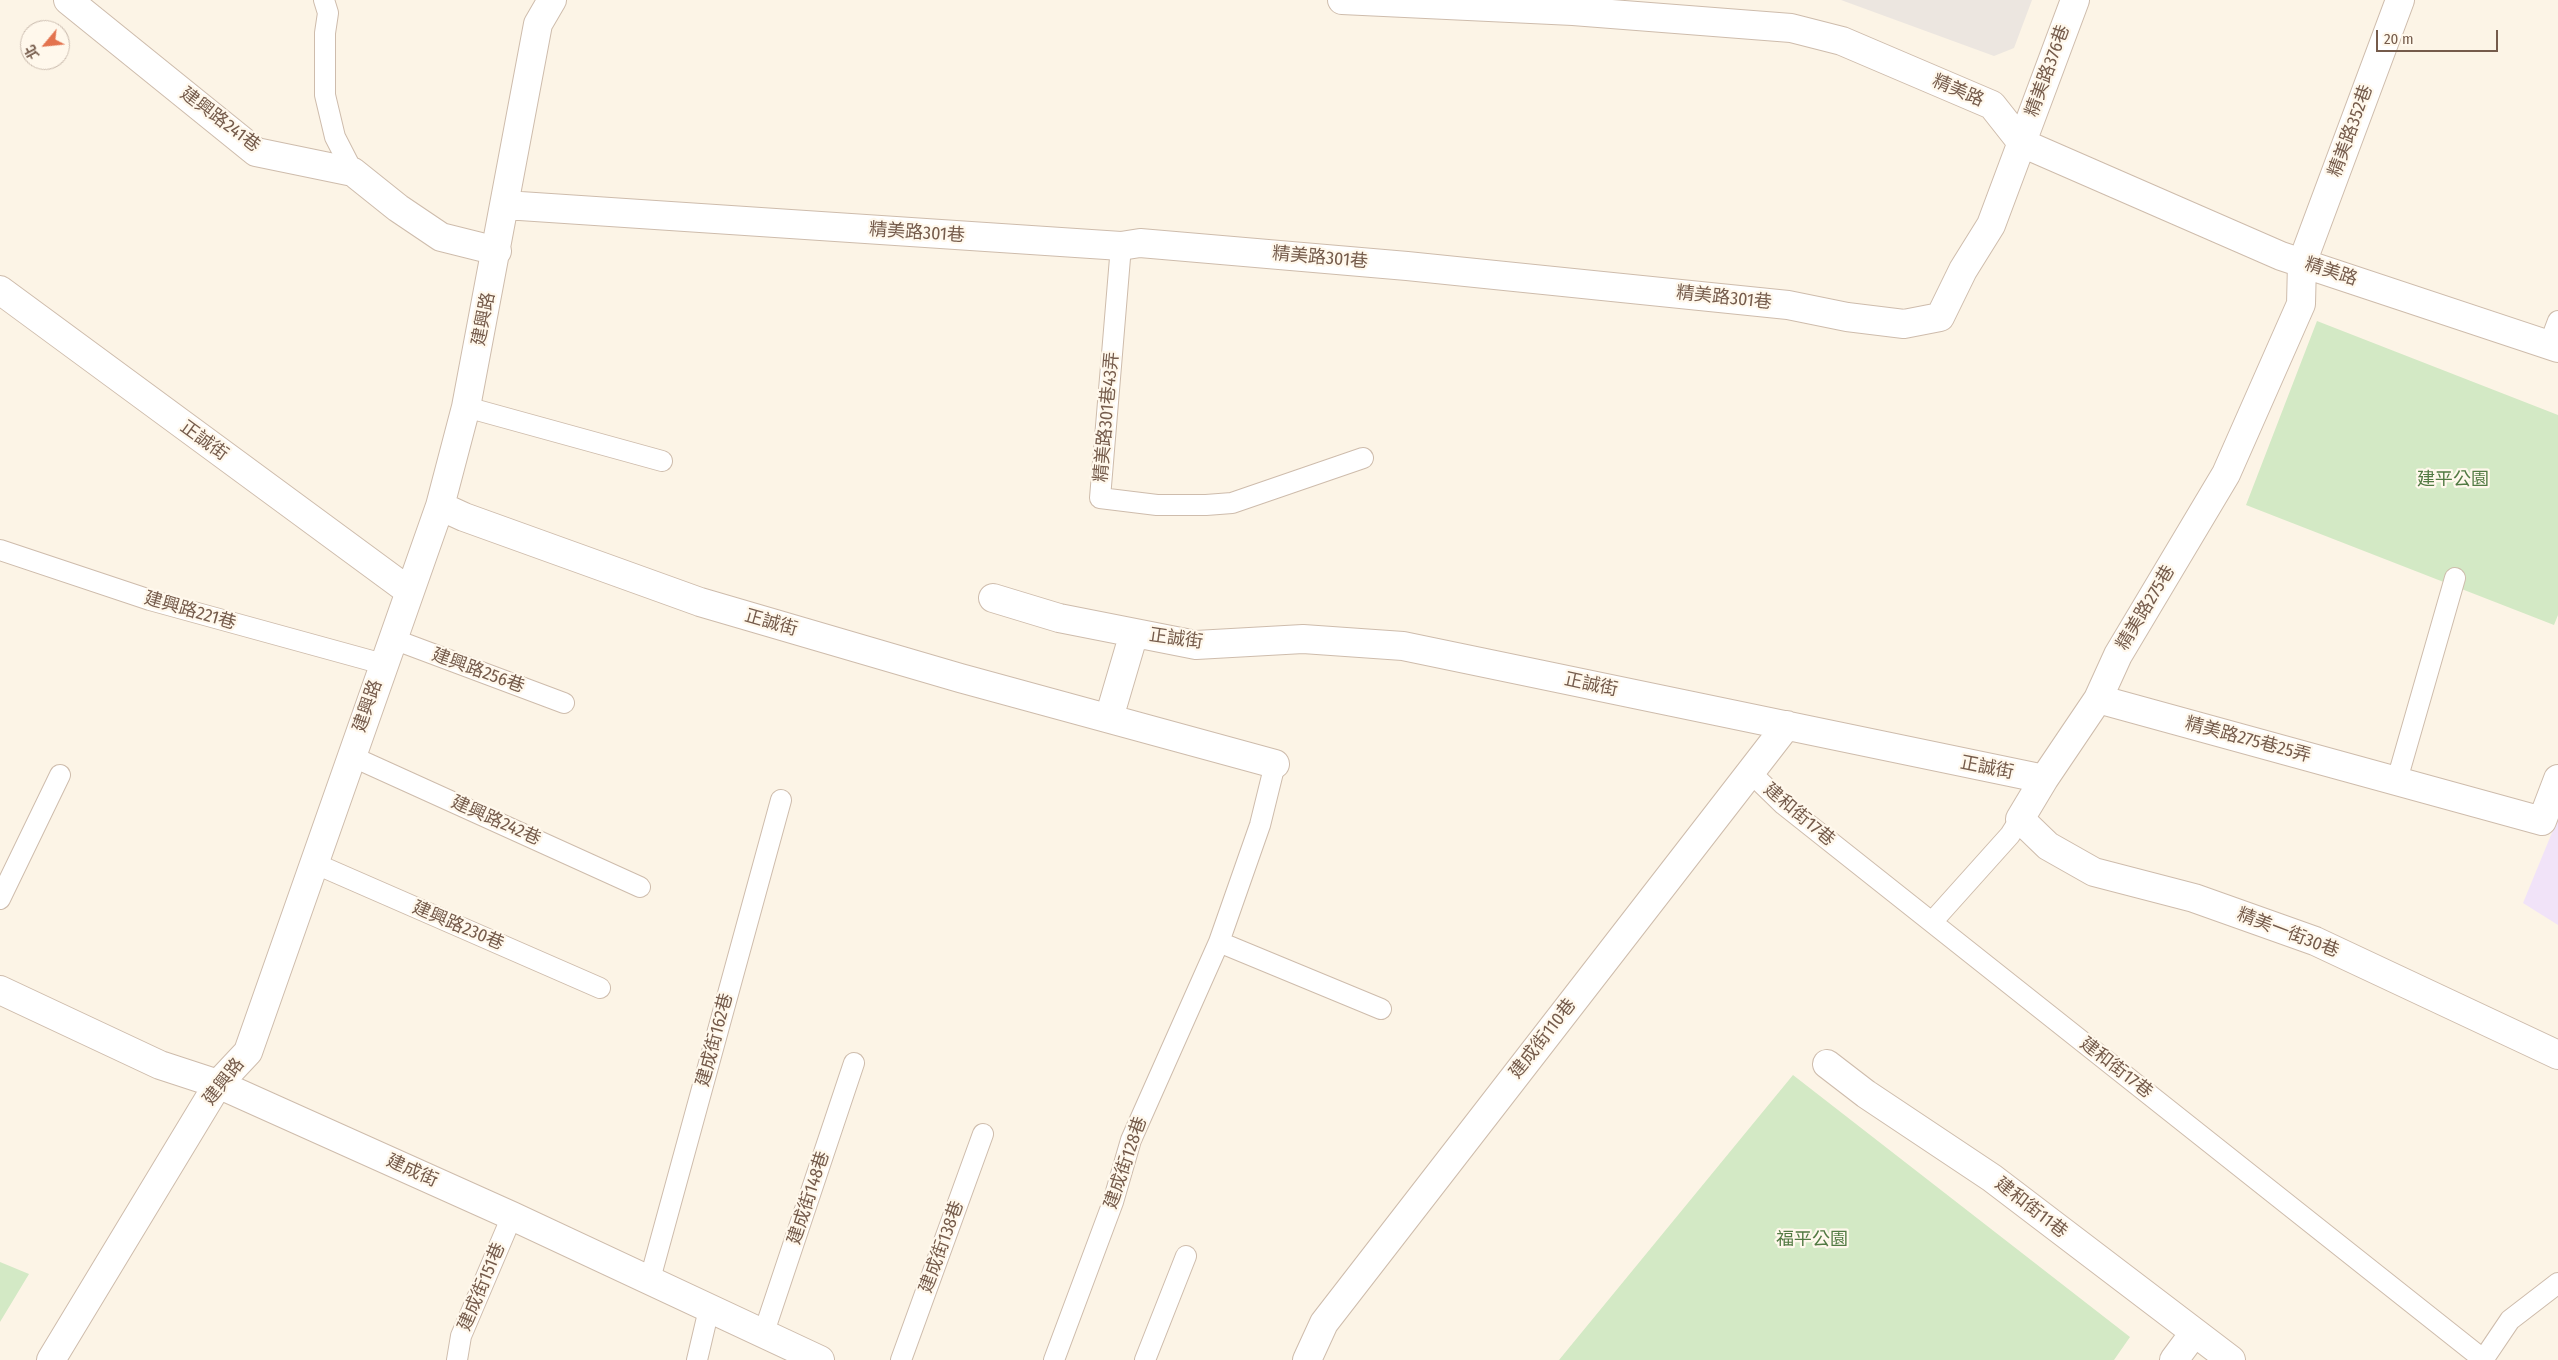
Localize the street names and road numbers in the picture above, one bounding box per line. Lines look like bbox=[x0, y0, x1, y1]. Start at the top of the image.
street label: 精美路376巷 bbox=[2021, 22, 2075, 120]
street label: 精美路 bbox=[1929, 71, 1987, 111]
street label: 精美路352巷 bbox=[2324, 82, 2378, 180]
street label: 建興路241巷 bbox=[176, 83, 264, 157]
street label: 精美路301巷 bbox=[868, 219, 966, 247]
street label: 精美路301巷 bbox=[1271, 243, 1369, 273]
street label: 精美路 bbox=[2302, 253, 2360, 291]
street label: 精美路301巷 bbox=[1675, 282, 1773, 314]
street label: 建興路 bbox=[468, 290, 500, 348]
street label: 精美路301巷43弄 bbox=[1091, 351, 1123, 483]
street label: 正誠街 bbox=[176, 416, 232, 466]
street label: 精美路275巷 bbox=[2112, 562, 2180, 654]
street label: 建興路221巷 bbox=[142, 588, 238, 634]
street label: 正誠街 bbox=[742, 605, 800, 641]
street label: 正誠街 bbox=[1148, 625, 1204, 653]
street label: 建興路256巷 bbox=[429, 644, 527, 698]
street label: 正誠街 bbox=[1562, 669, 1620, 701]
street label: 建興路 bbox=[349, 677, 387, 735]
street label: 精美路275巷25弄 bbox=[2183, 713, 2313, 767]
street label: 正誠街 bbox=[1958, 752, 2016, 784]
street label: 建和街17巷 bbox=[1759, 779, 1839, 851]
street label: 建興路242巷 bbox=[448, 792, 544, 850]
street label: 建興路230巷 bbox=[409, 897, 507, 955]
street label: 精美一街30巷 bbox=[2234, 904, 2342, 962]
street label: 建成街162巷 bbox=[692, 991, 738, 1089]
street label: 建成街110巷 bbox=[1505, 995, 1581, 1083]
street label: 建和街17巷 bbox=[2075, 1033, 2157, 1103]
street label: 建興路 bbox=[199, 1054, 249, 1110]
street label: 建成街128巷 bbox=[1100, 1114, 1152, 1212]
street label: 建成街148巷 bbox=[784, 1149, 834, 1247]
street label: 建成街 bbox=[383, 1150, 441, 1192]
street label: 建和街11巷 bbox=[1991, 1173, 2071, 1243]
street label: 建成街138巷 bbox=[915, 1198, 969, 1296]
street label: 建成街151巷 bbox=[454, 1240, 510, 1334]

